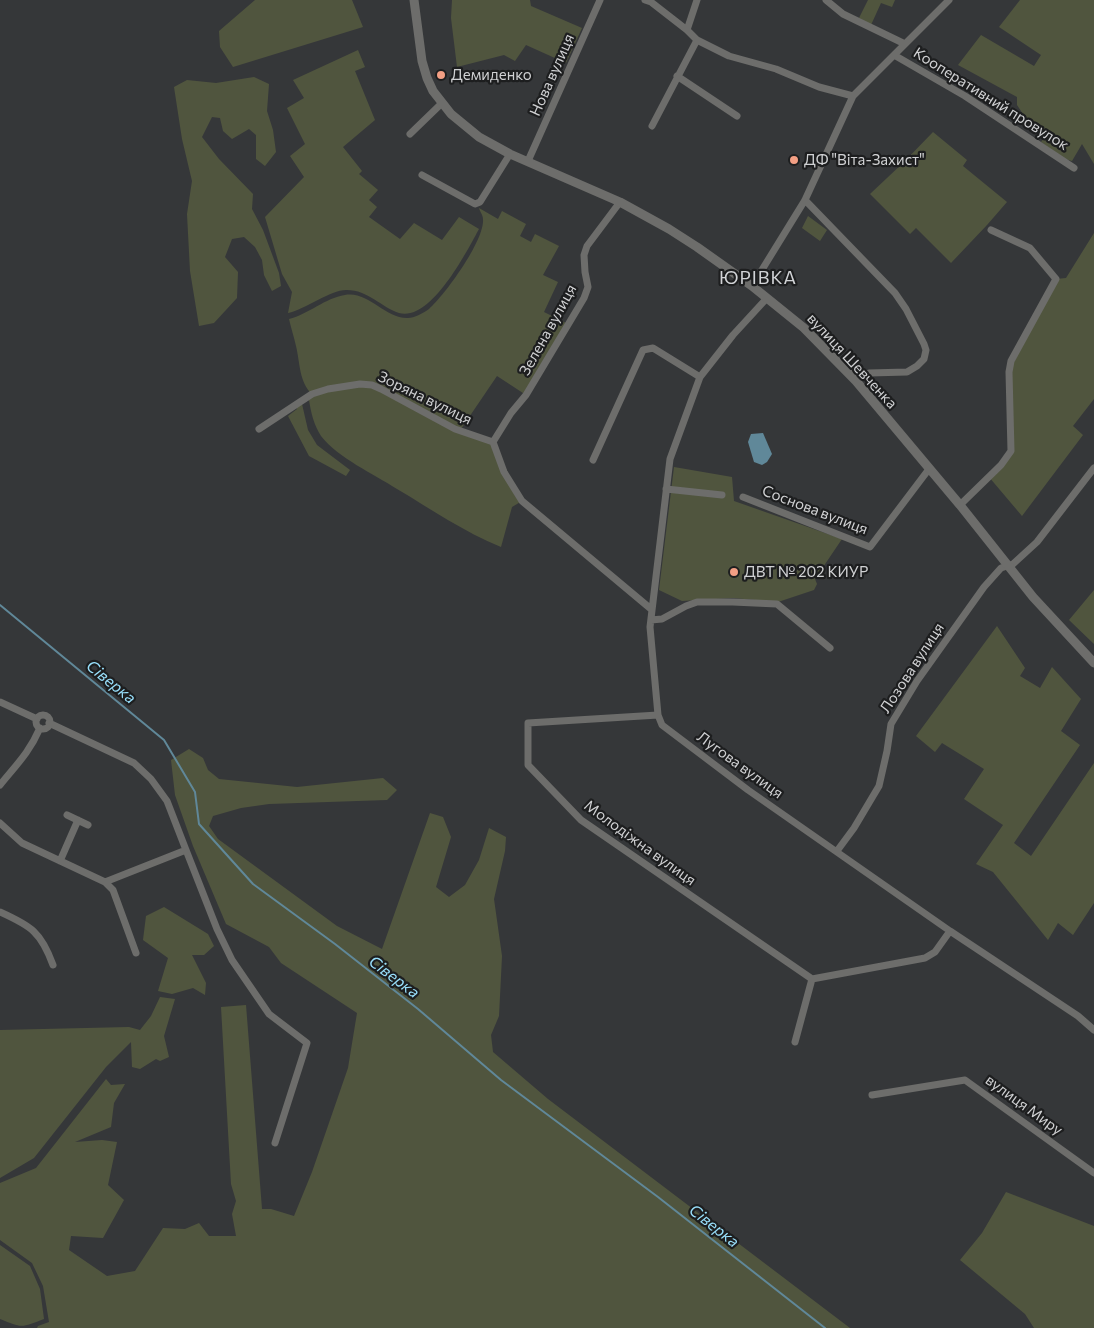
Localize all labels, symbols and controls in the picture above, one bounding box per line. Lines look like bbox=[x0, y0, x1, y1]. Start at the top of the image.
street label: Нова вулиця bbox=[526, 31, 578, 119]
street label: Кооперативний провулок bbox=[910, 44, 1072, 154]
place label: Демиденко bbox=[451, 66, 532, 84]
marker: Демиденко bbox=[435, 69, 447, 81]
place label: ДФ "Віта-Захист" bbox=[804, 151, 925, 169]
marker: ДФ "Віта-Захист" bbox=[788, 154, 800, 166]
district label: ЮРІВКА bbox=[718, 267, 798, 289]
street label: Зелена вулиця bbox=[516, 281, 580, 379]
street label: вулиця Шевченка bbox=[803, 310, 901, 412]
street label: Зоряна вулиця bbox=[375, 367, 475, 429]
street label: Соснова вулиця bbox=[760, 482, 870, 538]
place label: ДВТ № 202 КИУР bbox=[744, 563, 868, 581]
marker: ДВТ № 202 КИУР bbox=[728, 566, 740, 578]
street label: Лозова вулиця bbox=[876, 619, 948, 717]
water label: Сіверка bbox=[82, 656, 140, 708]
street label: Лугова вулиця bbox=[693, 728, 787, 802]
street label: Молодіжна вулиця bbox=[581, 796, 699, 890]
water label: Сіверка bbox=[365, 952, 423, 1002]
street label: вулиця Миру bbox=[982, 1071, 1066, 1139]
water label: Сіверка bbox=[685, 1201, 743, 1251]

